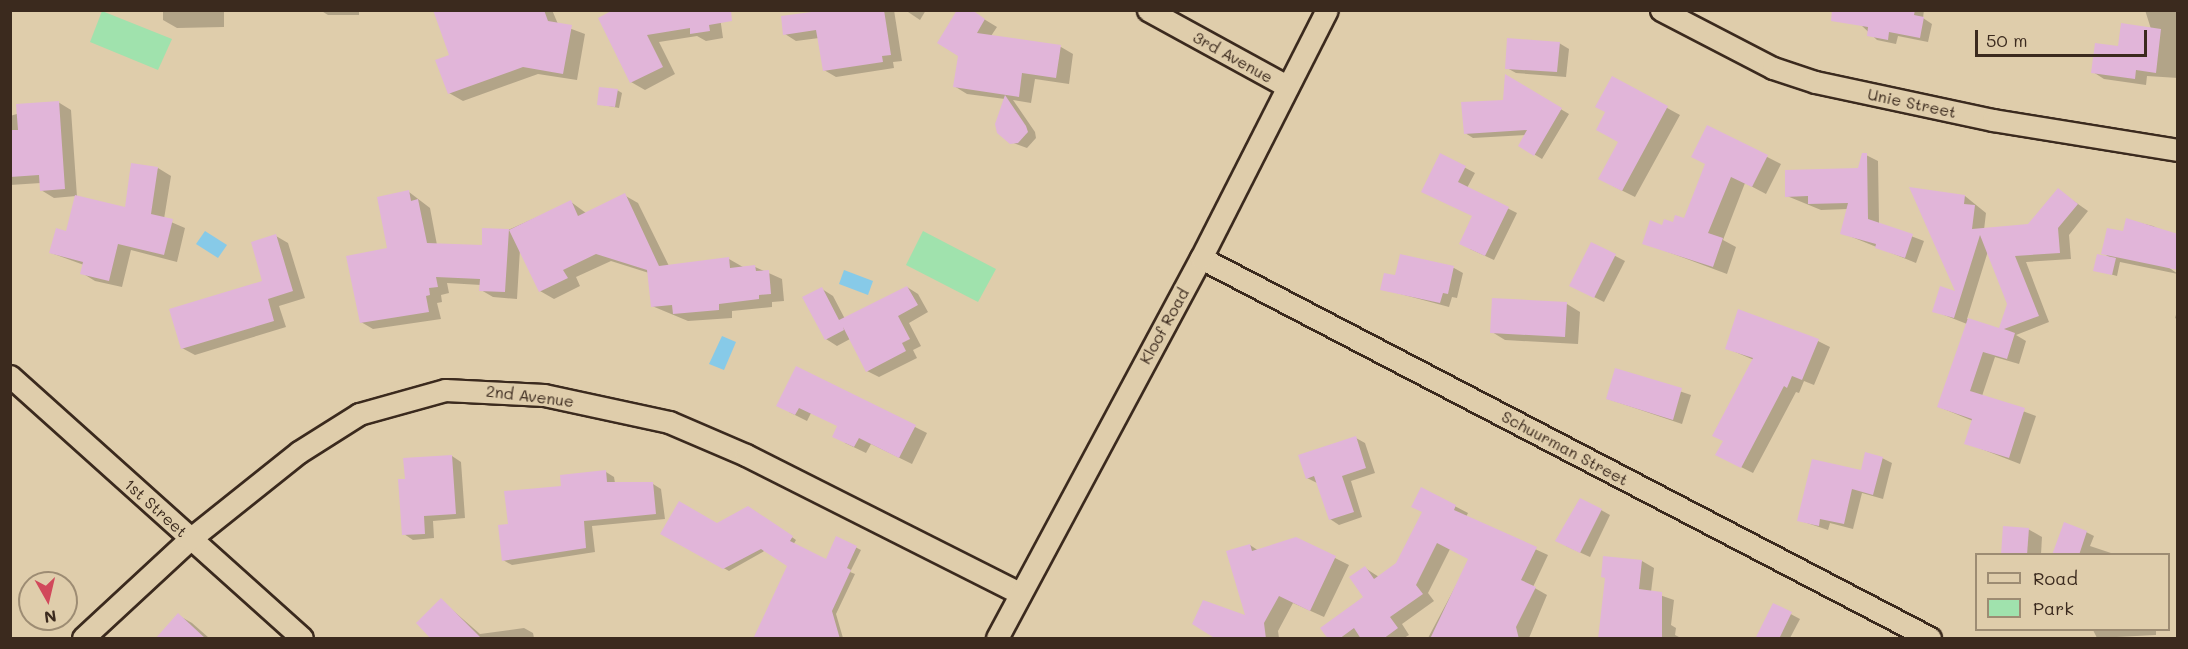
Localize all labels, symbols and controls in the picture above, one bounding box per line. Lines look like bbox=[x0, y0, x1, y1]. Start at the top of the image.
scale bar bbox=[1978, 18, 2150, 56]
street label: 3rd Avenue bbox=[1190, 27, 1276, 87]
text: 50 m bbox=[1986, 28, 2028, 52]
street label: Unie Street bbox=[1866, 84, 1958, 122]
street label: Kloof Road bbox=[1135, 285, 1193, 367]
street label: 2nd Avenue bbox=[485, 381, 575, 411]
street label: Schuurman Street bbox=[1498, 407, 1632, 489]
street label: 1st Street bbox=[121, 475, 191, 541]
legend bbox=[1975, 553, 2170, 631]
text: Road bbox=[2033, 566, 2078, 590]
north arrow bbox=[18, 571, 78, 631]
text: Park bbox=[2033, 596, 2074, 620]
text: N bbox=[43, 606, 58, 629]

